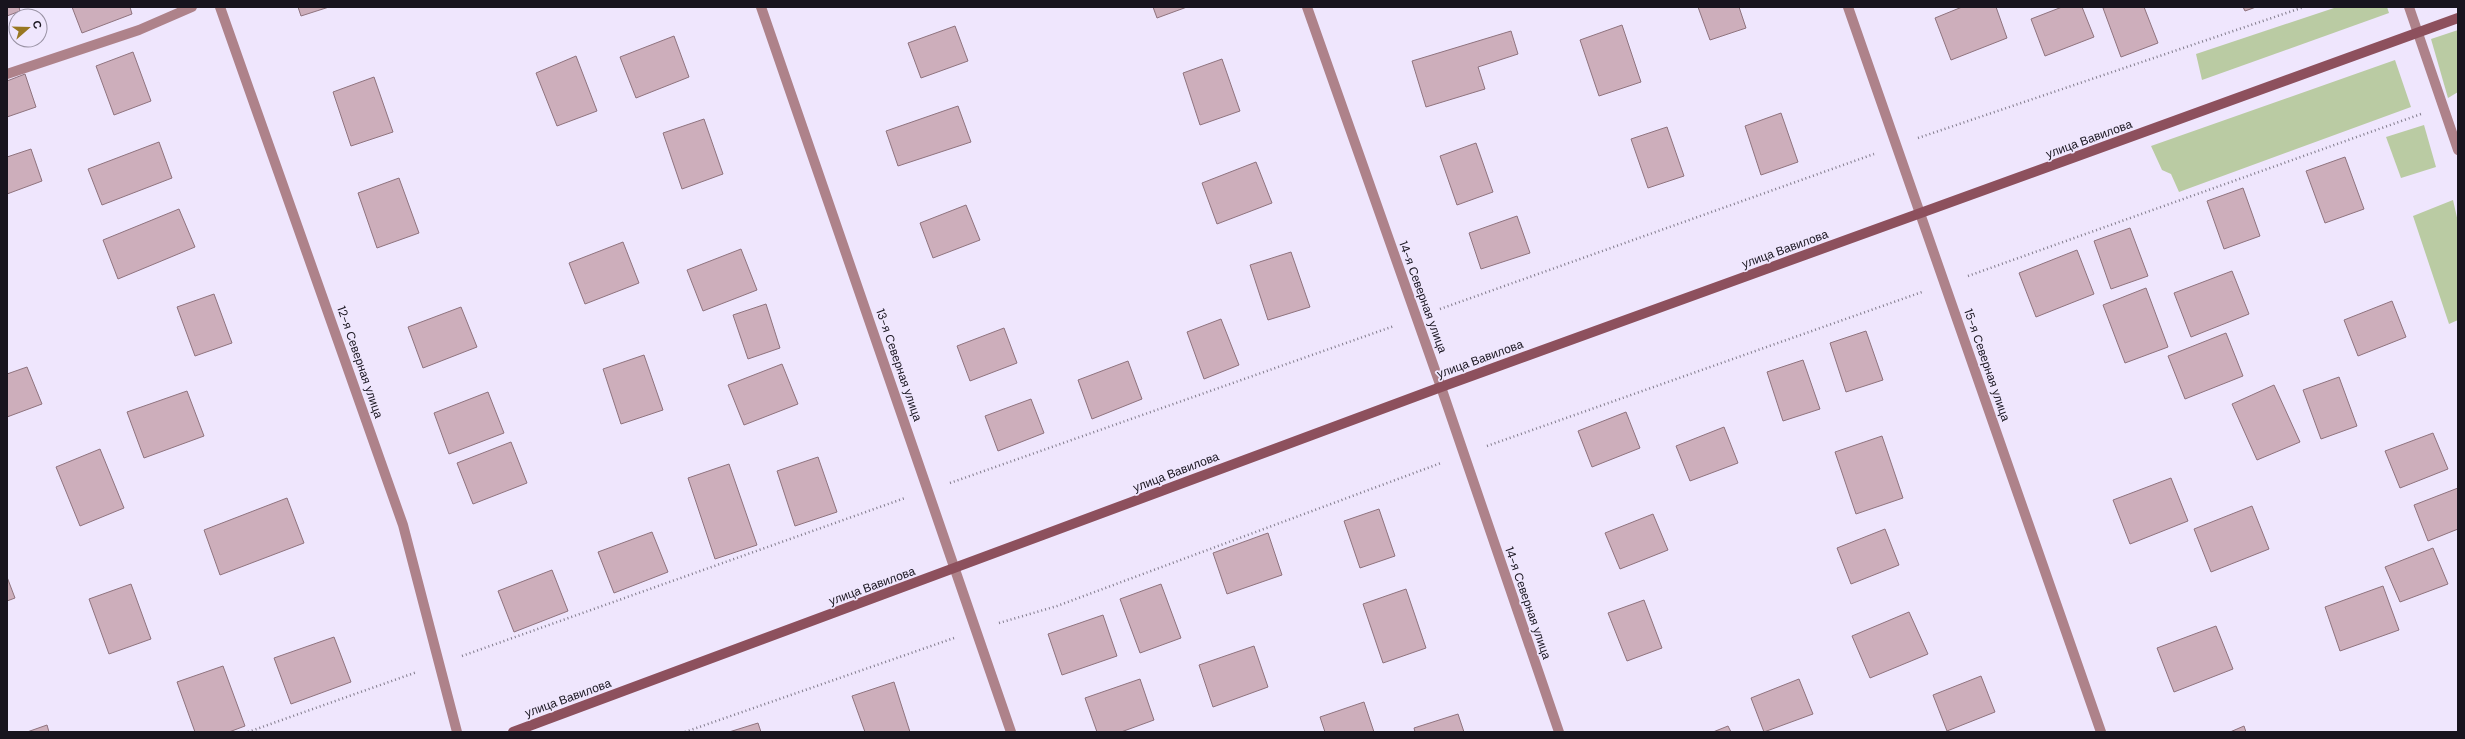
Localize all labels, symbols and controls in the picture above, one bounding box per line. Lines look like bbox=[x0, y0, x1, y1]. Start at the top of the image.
north arrow bbox=[8, 8, 48, 48]
text: С bbox=[29, 18, 45, 31]
street label: улица Вавилова bbox=[2044, 116, 2135, 162]
street label: улица Вавилова bbox=[1740, 226, 1831, 272]
street label: 14-я Северная улица bbox=[1395, 239, 1451, 356]
street label: 12-я Северная улица bbox=[333, 304, 387, 421]
street label: 13-я Северная улица bbox=[872, 307, 926, 424]
street label: 15-я Северная улица bbox=[1960, 307, 2014, 424]
street label: улица Вавилова bbox=[1435, 336, 1526, 382]
street label: улица Вавилова bbox=[1131, 448, 1221, 496]
street label: 14-я Северная улица bbox=[1501, 545, 1555, 662]
street label: улица Вавилова bbox=[827, 563, 918, 609]
street label: улица Вавилова bbox=[523, 675, 614, 721]

